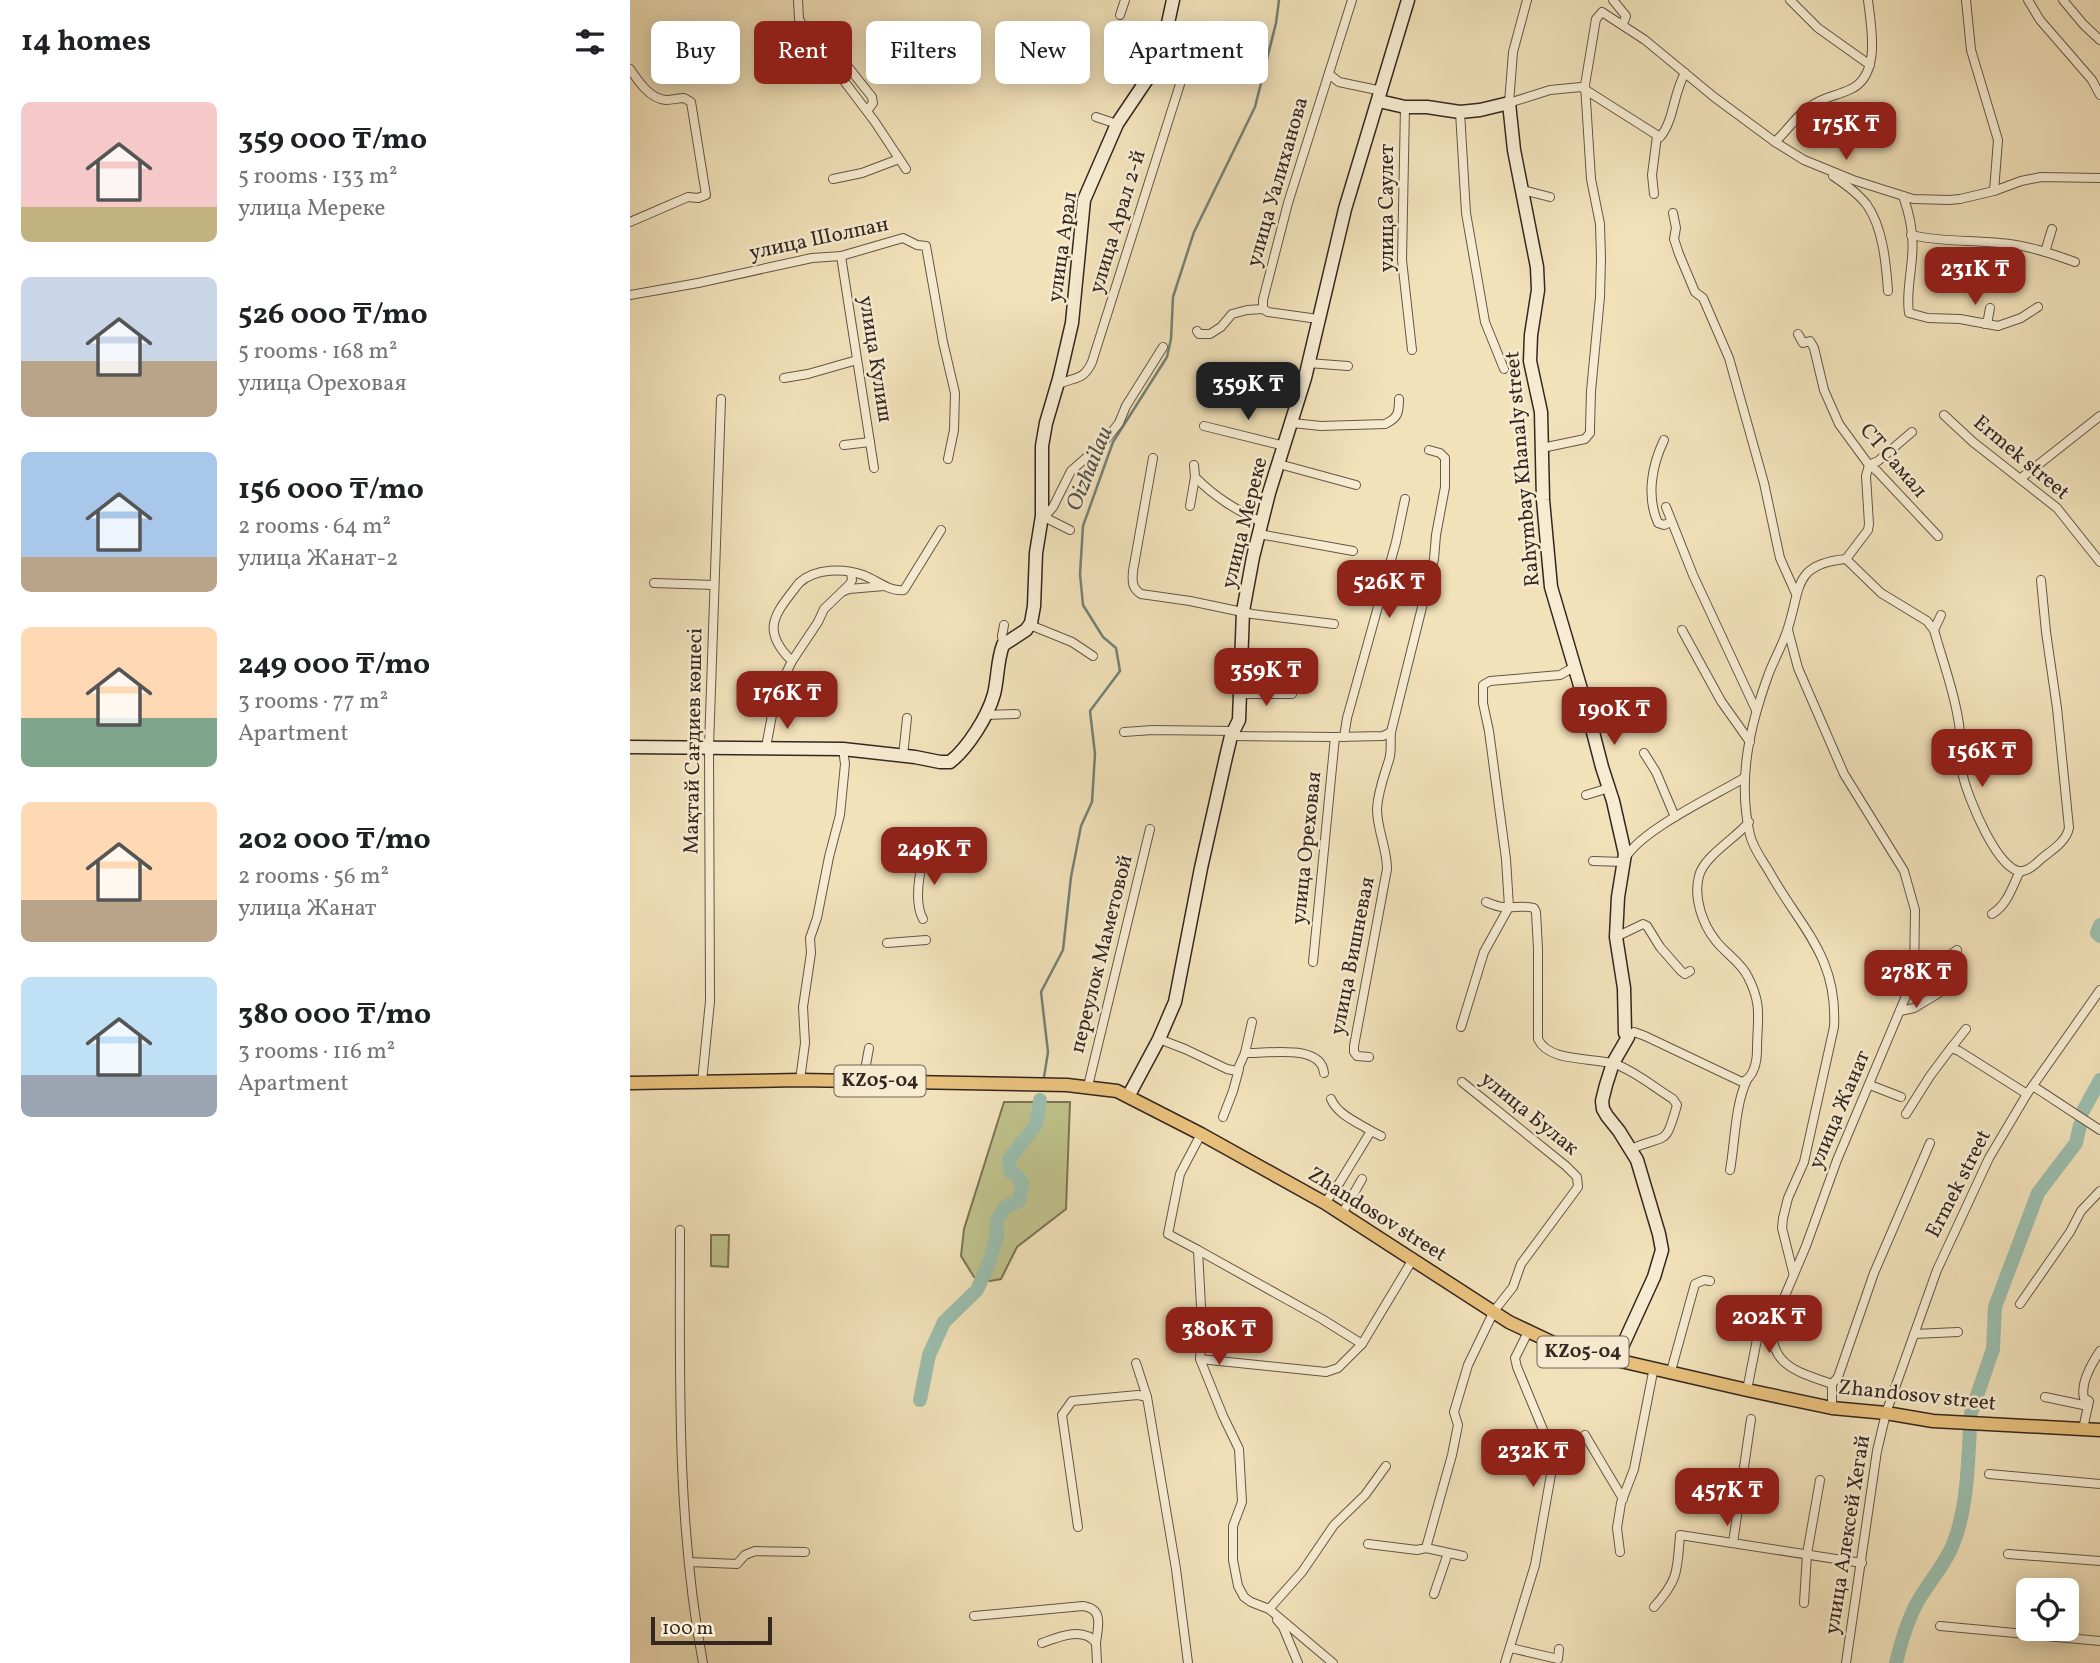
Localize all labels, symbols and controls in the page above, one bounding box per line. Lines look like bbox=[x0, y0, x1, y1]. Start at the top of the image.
text: 14 homes bbox=[21, 21, 151, 63]
chip: Buy bbox=[651, 21, 740, 84]
chip: Rent bbox=[754, 21, 852, 84]
chip: Filters bbox=[866, 21, 981, 84]
chip: New bbox=[995, 21, 1090, 84]
chip: Apartment bbox=[1104, 21, 1268, 84]
icon: filters bbox=[571, 23, 609, 61]
street label: улица Уалиханова bbox=[1240, 94, 1316, 270]
pin: 175K ₸ bbox=[1789, 102, 1903, 162]
text: 175K ₸ bbox=[1812, 109, 1880, 141]
text: 359 000 ₸/mo bbox=[238, 119, 427, 161]
icon: home bbox=[77, 130, 161, 214]
street label: улица Саулет bbox=[1373, 143, 1402, 272]
street label: улица Арал 2-й bbox=[1082, 147, 1154, 297]
text: 5 rooms · 133 m² bbox=[238, 161, 398, 193]
street label: улица Арал bbox=[1041, 190, 1085, 304]
text: улица Мереке bbox=[238, 193, 385, 225]
street label: улица Шолпан bbox=[747, 210, 892, 268]
pin: 231K ₸ bbox=[1918, 247, 2032, 307]
text: 231K ₸ bbox=[1941, 254, 2009, 286]
text: 526 000 ₸/mo bbox=[238, 294, 428, 336]
street label: улица Кулиш bbox=[851, 294, 899, 424]
icon: home bbox=[77, 305, 161, 389]
text: 5 rooms · 168 m² bbox=[238, 336, 397, 368]
street label: Rahymbay Khanaly street bbox=[1498, 350, 1548, 588]
pin: 359K ₸ bbox=[1191, 362, 1305, 422]
text: улица Ореховая bbox=[238, 368, 406, 400]
text: 359K ₸ bbox=[1212, 369, 1284, 401]
street label: Ermek street bbox=[1966, 409, 2076, 507]
street label: СТ Самал bbox=[1853, 418, 1933, 504]
water label: Oizhailau bbox=[1058, 422, 1122, 516]
street label: улица Мереке bbox=[1215, 454, 1275, 592]
text: 156 000 ₸/mo bbox=[238, 469, 424, 511]
icon: home bbox=[77, 480, 161, 564]
text: 2 rooms · 64 m² bbox=[238, 511, 391, 543]
text: улица Жанат-2 bbox=[238, 543, 398, 575]
pin: 526K ₸ bbox=[1332, 560, 1446, 620]
text: 526K ₸ bbox=[1353, 567, 1425, 599]
street label: Мақтай Сағдиев көшесі bbox=[678, 627, 710, 855]
text: 249 000 ₸/mo bbox=[238, 644, 430, 686]
pin: 359K ₸ bbox=[1209, 648, 1323, 708]
icon: home bbox=[77, 655, 161, 739]
text: 359K ₸ bbox=[1230, 655, 1302, 687]
pin: 176K ₸ bbox=[730, 672, 844, 731]
text: 176K ₸ bbox=[753, 678, 821, 710]
text: 3 rooms · 77 m² bbox=[238, 686, 388, 718]
pin: 190K ₸ bbox=[1557, 688, 1671, 747]
text: 190K ₸ bbox=[1578, 694, 1650, 726]
text: Apartment bbox=[238, 718, 349, 750]
pin: 156K ₸ bbox=[1925, 730, 2039, 789]
text: 156K ₸ bbox=[1947, 736, 2017, 768]
street label: улица Ореховая bbox=[1285, 770, 1329, 926]
text: 202 000 ₸/mo bbox=[238, 819, 431, 861]
pin: 249K ₸ bbox=[877, 828, 991, 887]
icon: home bbox=[77, 830, 161, 914]
text: 249K ₸ bbox=[897, 834, 971, 866]
street label: переулок Маметовой bbox=[1063, 852, 1141, 1056]
text: 2 rooms · 56 m² bbox=[238, 861, 389, 893]
street label: улица Вишневая bbox=[1323, 874, 1383, 1038]
text: улица Жанат bbox=[238, 893, 376, 925]
pin: 278K ₸ bbox=[1859, 950, 1973, 1010]
text: 278K ₸ bbox=[1880, 957, 1952, 989]
text: 380 000 ₸/mo bbox=[238, 994, 431, 1036]
icon: home bbox=[77, 1005, 161, 1089]
text: 3 rooms · 116 m² bbox=[238, 1036, 395, 1068]
street label: улица Жанат bbox=[1802, 1046, 1878, 1174]
road number: KZ05-04 bbox=[834, 1065, 926, 1096]
street label: улица Булак bbox=[1473, 1065, 1585, 1163]
text: Apartment bbox=[238, 1068, 349, 1100]
street label: Ermek street bbox=[1919, 1125, 1999, 1243]
street label: Zhandosov street bbox=[1302, 1161, 1452, 1269]
pin: 202K ₸ bbox=[1712, 1296, 1826, 1355]
text: 202K ₸ bbox=[1732, 1302, 1806, 1334]
pin: 380K ₸ bbox=[1162, 1308, 1276, 1367]
text: 380K ₸ bbox=[1182, 1314, 1256, 1346]
road number: KZ05-04 bbox=[1538, 1336, 1628, 1368]
street label: Zhandosov street bbox=[1837, 1373, 1997, 1419]
pin: 232K ₸ bbox=[1476, 1430, 1590, 1489]
street label: улица Алексей Хегай bbox=[1818, 1433, 1878, 1637]
text: 232K ₸ bbox=[1497, 1436, 1569, 1468]
pin: 457K ₸ bbox=[1670, 1468, 1784, 1528]
text: 457K ₸ bbox=[1691, 1475, 1763, 1507]
map controls bbox=[2016, 1578, 2079, 1641]
button: locate bbox=[2016, 1578, 2079, 1641]
scale bar bbox=[651, 1614, 772, 1646]
text: 100 m bbox=[662, 1616, 713, 1642]

